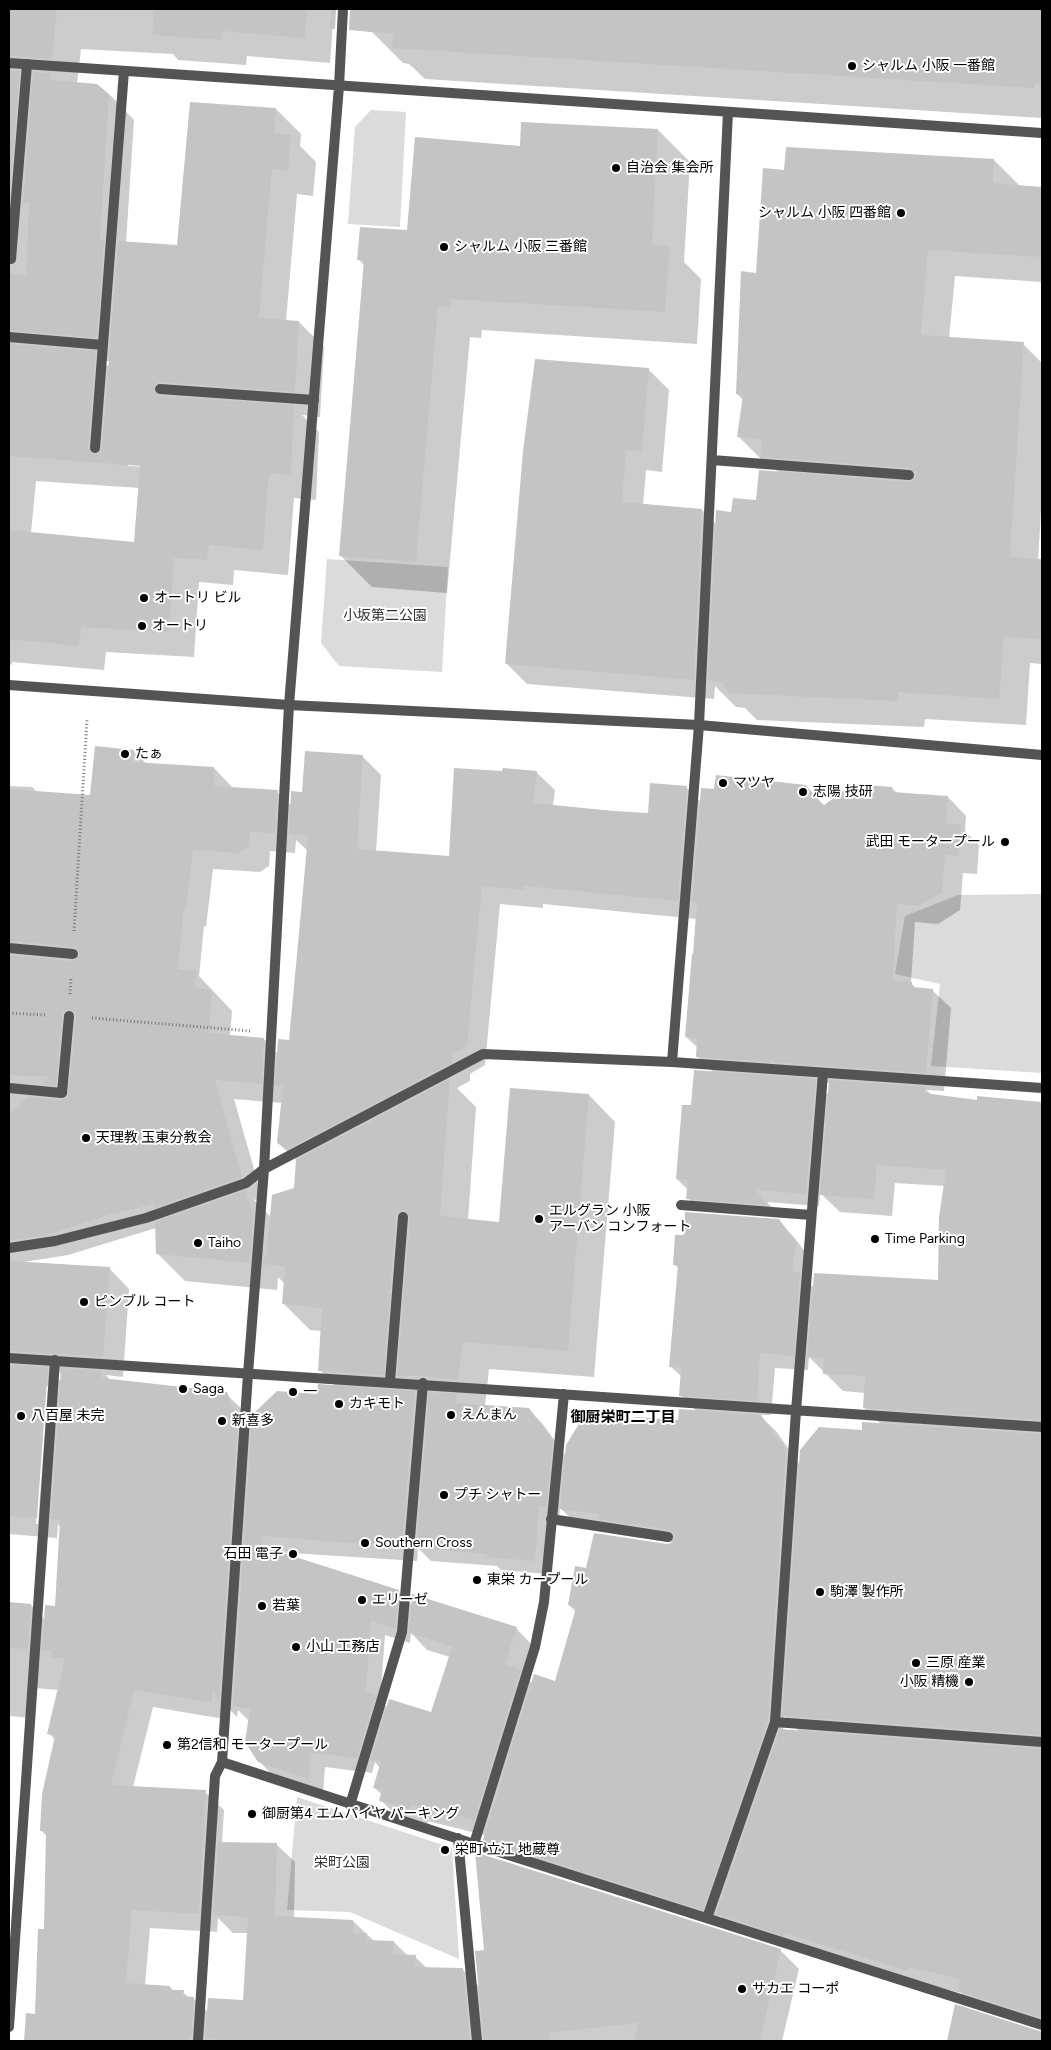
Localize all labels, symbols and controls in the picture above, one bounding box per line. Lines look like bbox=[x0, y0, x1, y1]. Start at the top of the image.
place label: シャルム 小阪 一番館 bbox=[862, 58, 995, 74]
marker: シャルム 小阪 一番館 bbox=[846, 60, 858, 72]
place label: 自治会 集会所 bbox=[626, 160, 713, 176]
marker: 自治会 集会所 bbox=[610, 162, 622, 174]
place label: シャルム 小阪 四番館 bbox=[758, 205, 891, 221]
marker: シャルム 小阪 四番館 bbox=[895, 207, 907, 219]
place label: シャルム 小阪 三番館 bbox=[454, 239, 587, 255]
marker: シャルム 小阪 三番館 bbox=[438, 241, 450, 253]
place label: オートリ ビル bbox=[154, 590, 241, 606]
marker: オートリ ビル bbox=[138, 592, 150, 604]
park label: 小坂第二公園 bbox=[343, 608, 427, 624]
place label: オートリ bbox=[152, 618, 208, 634]
marker: オートリ bbox=[136, 620, 148, 632]
place label: たぁ bbox=[135, 746, 163, 762]
marker: たぁ bbox=[119, 748, 131, 760]
place label: マツヤ bbox=[733, 775, 775, 791]
marker: マツヤ bbox=[717, 777, 729, 789]
place label: 志陽 技研 bbox=[813, 784, 872, 800]
marker: 志陽 技研 bbox=[797, 786, 809, 798]
place label: 武田 モータープール bbox=[866, 834, 995, 850]
marker: 武田 モータープール bbox=[999, 836, 1011, 848]
place label: 天理教 玉東分教会 bbox=[96, 1130, 211, 1146]
marker: 天理教 玉東分教会 bbox=[80, 1132, 92, 1144]
place label: エルグラン 小阪 アーバン コンフォート bbox=[549, 1203, 692, 1236]
marker: エルグラン 小阪 アーバン コンフォート bbox=[533, 1213, 545, 1225]
place label: Time Parking bbox=[885, 1231, 965, 1247]
marker: Time Parking bbox=[869, 1233, 881, 1245]
place label: Taiho bbox=[208, 1235, 241, 1251]
marker: Taiho bbox=[192, 1237, 204, 1249]
place label: ピンブル コート bbox=[94, 1294, 195, 1310]
marker: ピンブル コート bbox=[78, 1296, 90, 1308]
place label: Saga bbox=[193, 1381, 224, 1397]
marker: Saga bbox=[177, 1383, 189, 1395]
place label: 一 bbox=[303, 1384, 317, 1400]
marker: 一 bbox=[287, 1386, 299, 1398]
place label: カキモト bbox=[349, 1396, 405, 1412]
marker: カキモト bbox=[333, 1398, 345, 1410]
place label: えんまん bbox=[461, 1407, 517, 1423]
place label: 八百屋 未完 bbox=[31, 1408, 104, 1424]
marker: えんまん bbox=[445, 1409, 457, 1421]
district label: 御厨栄町二丁目 bbox=[571, 1409, 675, 1427]
marker: 八百屋 未完 bbox=[15, 1410, 27, 1422]
place label: 新喜多 bbox=[232, 1413, 274, 1429]
marker: 新喜多 bbox=[216, 1415, 228, 1427]
place label: プチ シャトー bbox=[454, 1487, 541, 1503]
marker: プチ シャトー bbox=[438, 1489, 450, 1501]
place label: Southern Cross bbox=[375, 1535, 472, 1551]
marker: Southern Cross bbox=[359, 1537, 371, 1549]
place label: 石田 電子 bbox=[224, 1546, 283, 1562]
marker: 石田 電子 bbox=[287, 1548, 299, 1560]
place label: 東栄 カープール bbox=[487, 1572, 588, 1588]
marker: 東栄 カープール bbox=[471, 1574, 483, 1586]
place label: 駒澤 製作所 bbox=[830, 1584, 903, 1600]
marker: 駒澤 製作所 bbox=[814, 1586, 826, 1598]
place label: エリーゼ bbox=[372, 1592, 428, 1608]
marker: エリーゼ bbox=[356, 1594, 368, 1606]
place label: 若葉 bbox=[272, 1598, 300, 1614]
marker: 若葉 bbox=[256, 1600, 268, 1612]
place label: 小山 工務店 bbox=[306, 1639, 379, 1655]
marker: 小山 工務店 bbox=[290, 1641, 302, 1653]
place label: 三原 産業 bbox=[926, 1655, 985, 1671]
marker: 三原 産業 bbox=[910, 1657, 922, 1669]
place label: 小阪 精機 bbox=[900, 1674, 959, 1690]
marker: 小阪 精機 bbox=[963, 1676, 975, 1688]
place label: 第2信和 モータープール bbox=[177, 1737, 328, 1753]
marker: 第2信和 モータープール bbox=[161, 1739, 173, 1751]
place label: 御厨第4 エムパイヤ パーキング bbox=[262, 1806, 460, 1822]
marker: 御厨第4 エムパイヤ パーキング bbox=[246, 1808, 258, 1820]
place label: 栄町 立江 地蔵尊 bbox=[455, 1842, 560, 1858]
marker: 栄町 立江 地蔵尊 bbox=[439, 1844, 451, 1856]
park label: 栄町公園 bbox=[314, 1855, 370, 1871]
place label: サカエ コーポ bbox=[752, 1981, 839, 1997]
marker: サカエ コーポ bbox=[736, 1983, 748, 1995]

